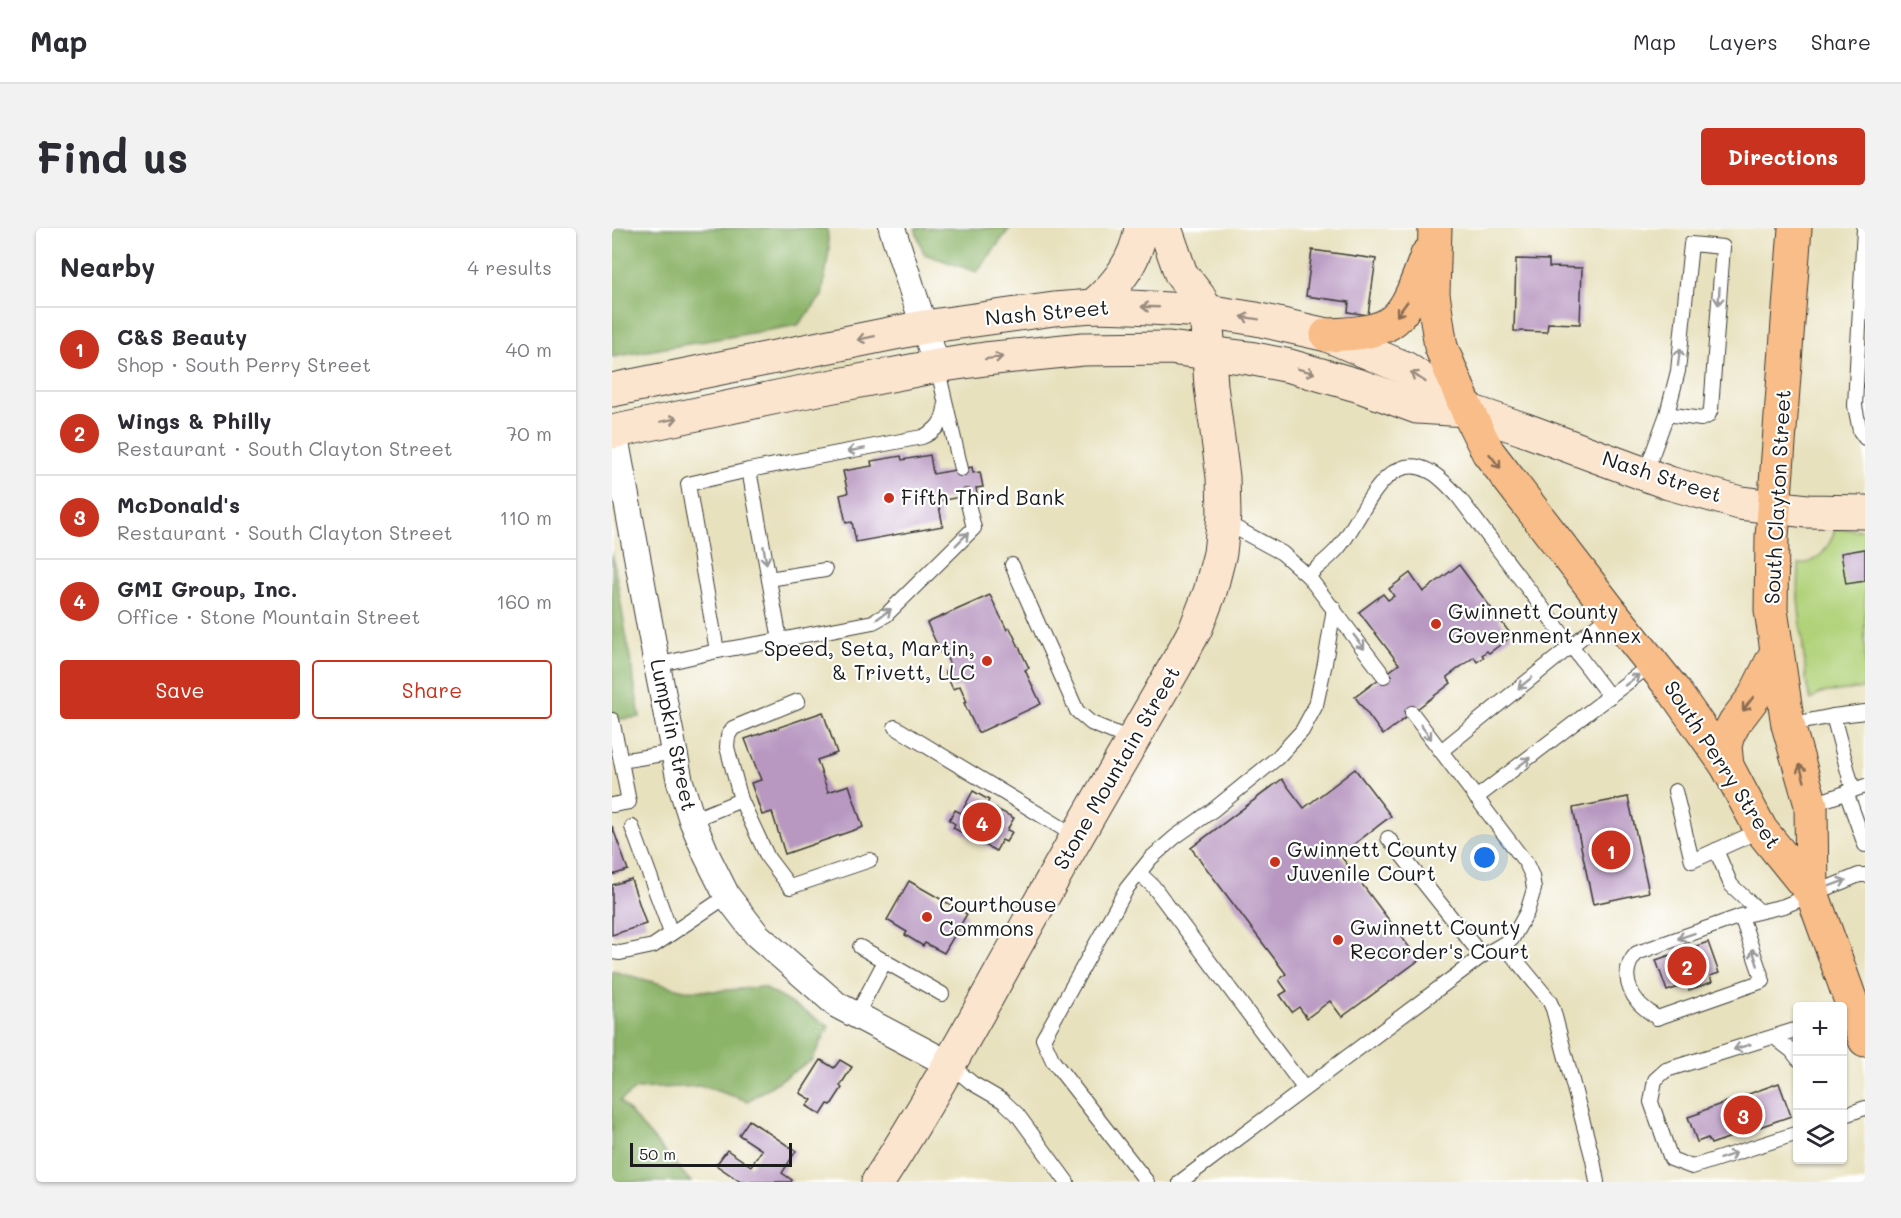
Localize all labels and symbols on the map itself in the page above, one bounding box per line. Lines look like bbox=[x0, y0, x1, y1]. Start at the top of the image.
one-way arrow bbox=[1714, 285, 1725, 305]
street label: Nash Street bbox=[984, 293, 1110, 330]
one-way arrow bbox=[1396, 301, 1408, 317]
one-way arrow bbox=[1140, 302, 1160, 313]
one-way arrow bbox=[1240, 312, 1260, 323]
one-way arrow bbox=[857, 333, 877, 344]
one-way arrow bbox=[1674, 348, 1685, 368]
one-way arrow bbox=[984, 352, 1004, 363]
one-way arrow bbox=[1296, 365, 1315, 377]
one-way arrow bbox=[1411, 371, 1427, 383]
street label: South Clayton Street bbox=[1757, 389, 1796, 605]
one-way arrow bbox=[659, 414, 679, 425]
street label: Nash Street bbox=[1599, 444, 1726, 508]
one-way arrow bbox=[847, 445, 866, 456]
one-way arrow bbox=[1489, 453, 1502, 469]
place label: Fifth Third Bank bbox=[901, 483, 1065, 510]
marker: Fifth Third Bank bbox=[882, 491, 896, 505]
one-way arrow bbox=[955, 532, 970, 546]
one-way arrow bbox=[760, 545, 771, 564]
place label: Gwinnett County Government Annex bbox=[1448, 597, 1641, 648]
one-way arrow bbox=[876, 608, 892, 620]
marker: Gwinnett County Government Annex bbox=[1429, 617, 1443, 631]
place label: Speed, Seta, Martin, & Trivett, LLC bbox=[764, 634, 975, 685]
one-way arrow bbox=[1352, 634, 1365, 650]
marker: Speed, Seta, Martin, & Trivett, LLC bbox=[980, 654, 994, 668]
street label: Lumpkin Street bbox=[645, 656, 704, 813]
street label: Stone Mountain Street bbox=[1046, 660, 1185, 874]
one-way arrow bbox=[1623, 674, 1639, 687]
street label: South Perry Street bbox=[1659, 675, 1788, 853]
one-way arrow bbox=[1517, 677, 1533, 690]
one-way arrow bbox=[1742, 696, 1755, 712]
one-way arrow bbox=[1420, 723, 1433, 739]
one-way arrow bbox=[1515, 757, 1531, 770]
one-way arrow bbox=[1796, 764, 1807, 783]
pin: 4 bbox=[962, 800, 1001, 844]
pin: 1 bbox=[1592, 828, 1630, 872]
place label: Gwinnett County Juvenile Court bbox=[1287, 835, 1458, 886]
your location bbox=[1470, 843, 1499, 872]
marker: Gwinnett County Juvenile Court bbox=[1268, 855, 1282, 869]
one-way arrow bbox=[1829, 877, 1847, 888]
place label: Courthouse Commons bbox=[939, 890, 1057, 941]
marker: Courthouse Commons bbox=[920, 910, 934, 924]
place label: Gwinnett County Recorder's Court bbox=[1350, 913, 1529, 964]
one-way arrow bbox=[1677, 931, 1696, 942]
marker: Gwinnett County Recorder's Court bbox=[1331, 933, 1345, 947]
pin: 2 bbox=[1668, 944, 1706, 988]
one-way arrow bbox=[1749, 948, 1760, 967]
one-way arrow bbox=[1733, 1042, 1752, 1053]
pin: 3 bbox=[1724, 1092, 1762, 1138]
scale bar bbox=[630, 1140, 792, 1168]
one-way arrow bbox=[1718, 1150, 1737, 1161]

